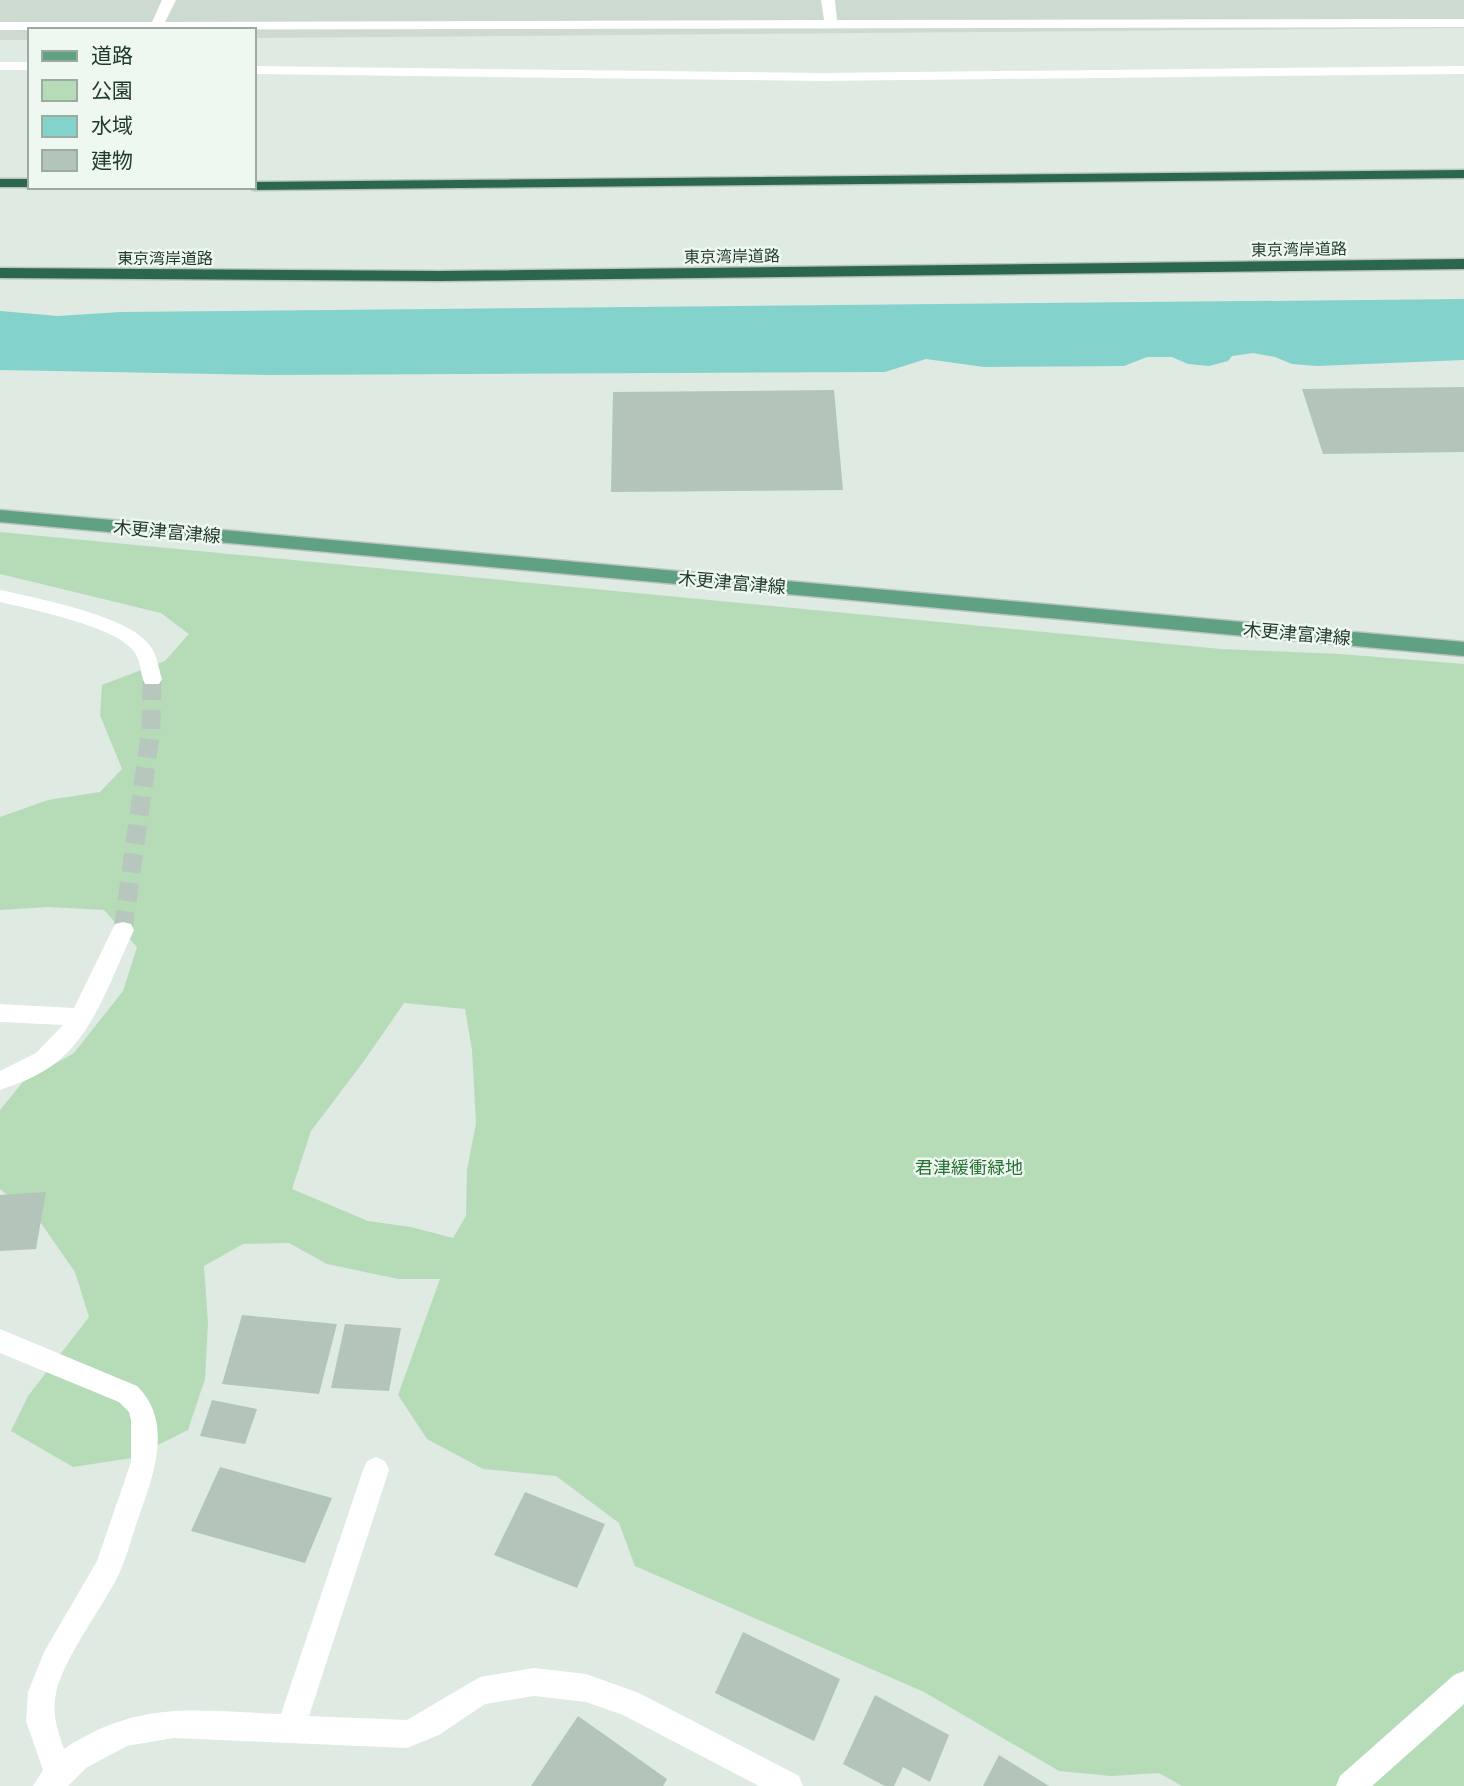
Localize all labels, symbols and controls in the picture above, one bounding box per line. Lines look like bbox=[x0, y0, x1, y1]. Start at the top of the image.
legend bbox=[28, 28, 256, 189]
text: 道路 bbox=[91, 42, 133, 70]
text: 公園 bbox=[91, 77, 133, 105]
text: 水域 bbox=[91, 112, 133, 140]
text: 建物 bbox=[91, 147, 133, 175]
street label: 東京湾岸道路 bbox=[1251, 238, 1347, 261]
street label: 東京湾岸道路 bbox=[684, 245, 780, 268]
street label: 東京湾岸道路 bbox=[117, 248, 213, 269]
street label: 木更津富津線 bbox=[112, 515, 222, 549]
street label: 木更津富津線 bbox=[677, 566, 787, 600]
street label: 木更津富津線 bbox=[1242, 617, 1352, 651]
park label: 君津緩衝緑地 bbox=[915, 1156, 1023, 1180]

